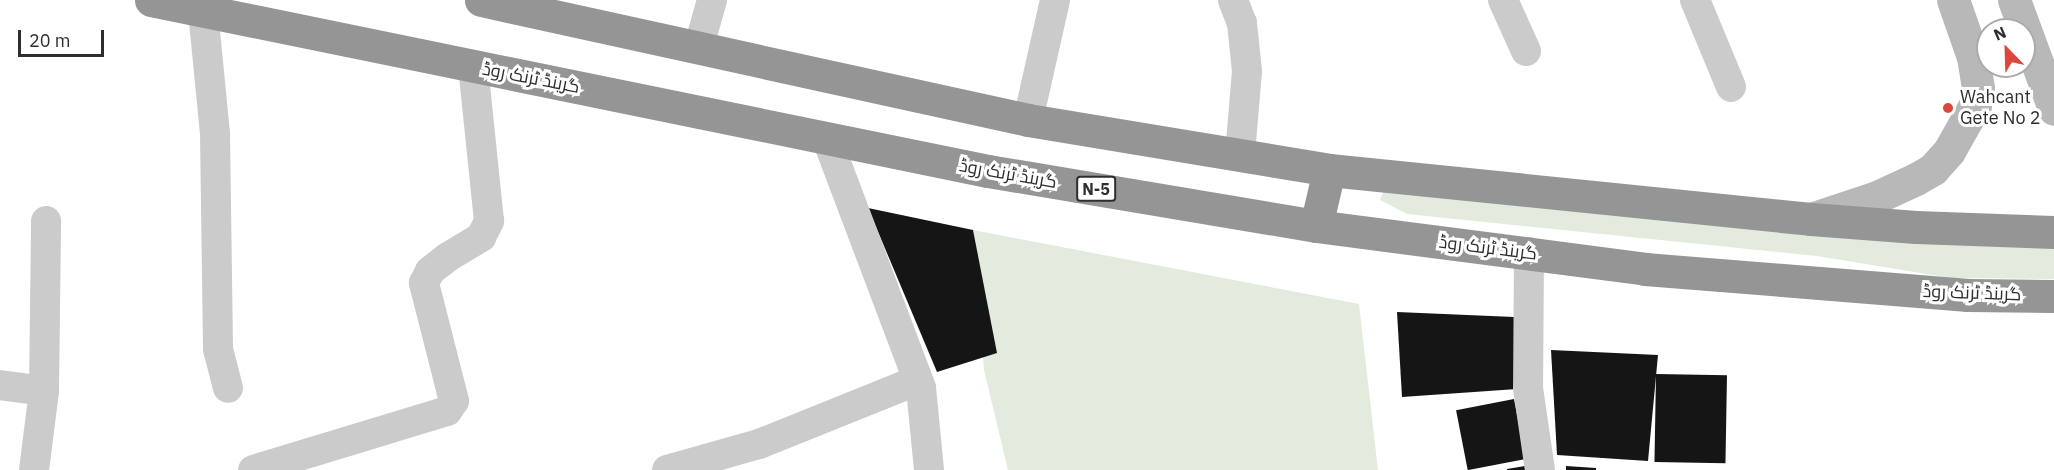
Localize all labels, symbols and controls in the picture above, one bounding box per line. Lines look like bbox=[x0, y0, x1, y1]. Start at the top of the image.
scale bar bbox=[21, 18, 106, 56]
north arrow bbox=[1976, 18, 2036, 78]
text: N bbox=[1991, 22, 2009, 45]
text: 20 m bbox=[29, 29, 71, 52]
street label: گرینڈ ٹرنک روڈ bbox=[480, 58, 582, 98]
place label: Wahcant Gete No 2 bbox=[1960, 87, 2041, 130]
marker: Wahcant Gete No 2 bbox=[1941, 101, 1955, 115]
street label: گرینڈ ٹرنک روڈ bbox=[958, 155, 1058, 193]
road number: N-5 bbox=[1075, 176, 1117, 202]
street label: گرینڈ ٹرنک روڈ bbox=[1438, 231, 1538, 265]
street label: گرینڈ ٹرنک روڈ bbox=[1922, 280, 2022, 306]

